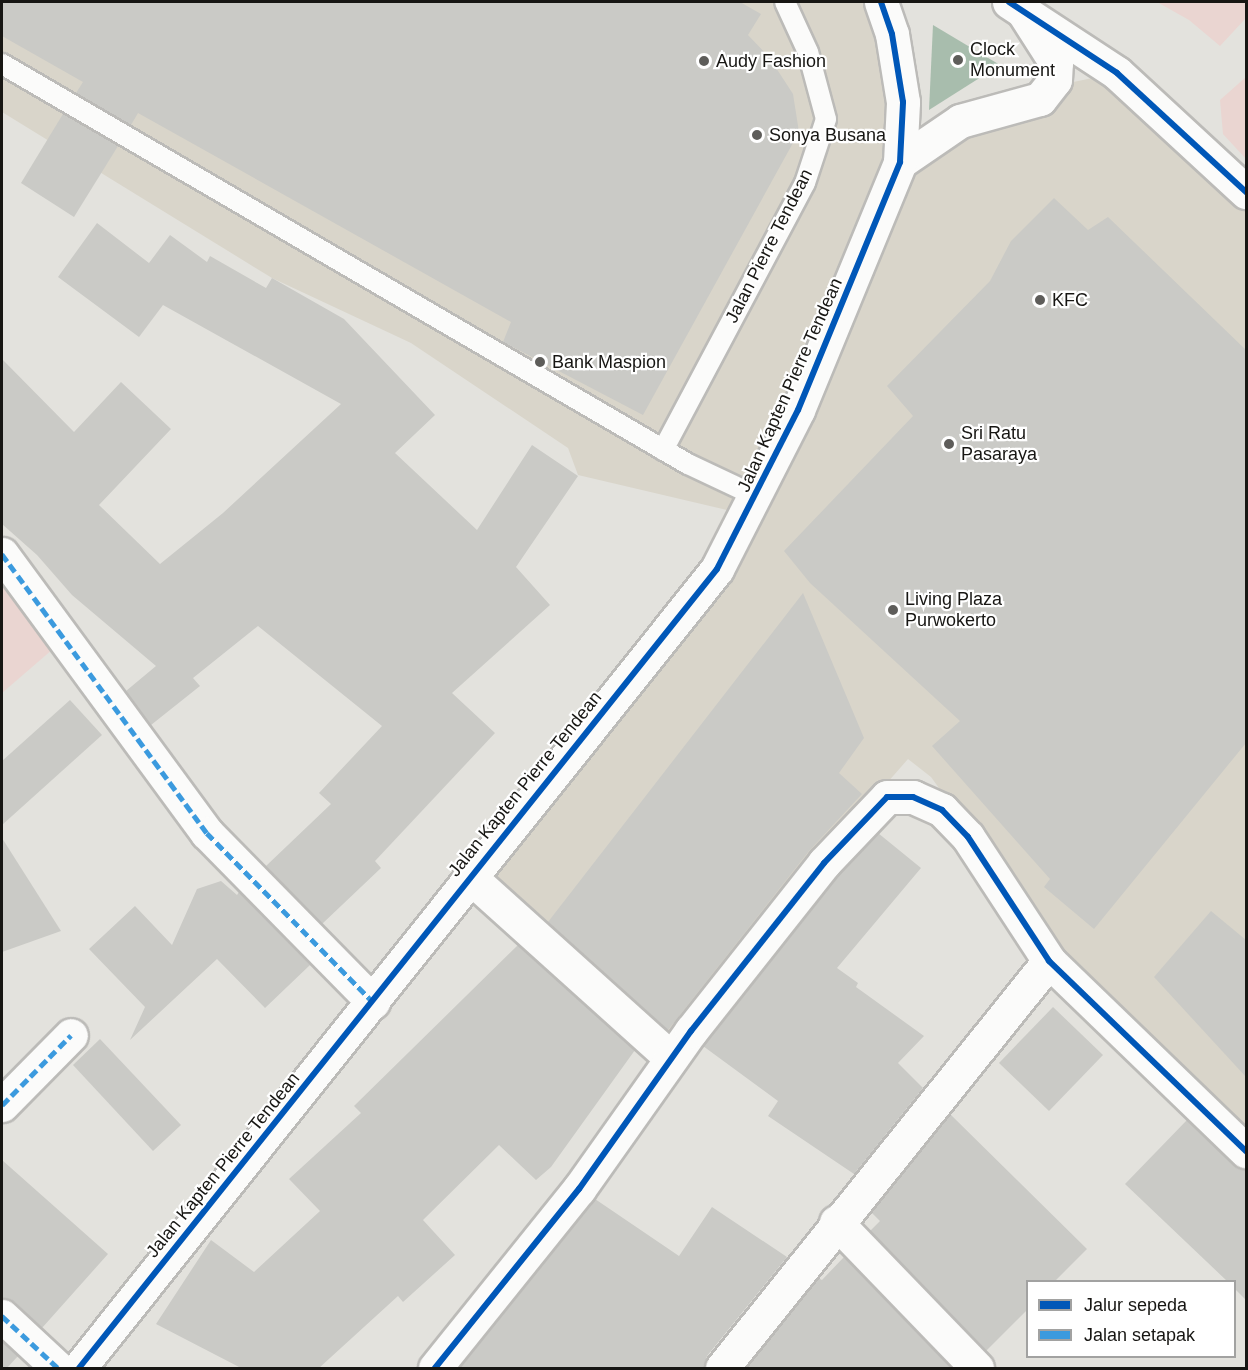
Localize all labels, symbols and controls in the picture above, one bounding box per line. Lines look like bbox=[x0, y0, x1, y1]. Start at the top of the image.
place label: Clock Monument bbox=[970, 39, 1055, 82]
place label: Audy Fashion bbox=[716, 50, 826, 72]
marker: Clock Monument bbox=[951, 53, 965, 67]
marker: Audy Fashion bbox=[697, 54, 711, 68]
place label: Sonya Busana bbox=[769, 124, 886, 146]
marker: Sonya Busana bbox=[750, 128, 764, 142]
street label: Jalan Pierre Tendean bbox=[721, 165, 817, 327]
street label: Jalan Kapten Pierre Tendean bbox=[733, 275, 847, 495]
place label: KFC bbox=[1052, 289, 1088, 311]
marker: KFC bbox=[1033, 293, 1047, 307]
place label: Bank Maspion bbox=[552, 351, 666, 373]
marker: Bank Maspion bbox=[533, 355, 547, 369]
place label: Sri Ratu Pasaraya bbox=[961, 423, 1037, 466]
marker: Sri Ratu Pasaraya bbox=[942, 437, 956, 451]
place label: Living Plaza Purwokerto bbox=[905, 589, 1002, 632]
marker: Living Plaza Purwokerto bbox=[886, 603, 900, 617]
street label: Jalan Kapten Pierre Tendean bbox=[444, 687, 606, 881]
street label: Jalan Kapten Pierre Tendean bbox=[142, 1068, 304, 1262]
legend bbox=[1026, 1280, 1236, 1358]
text: Jalur sepeda bbox=[1084, 1295, 1187, 1315]
text: Jalan setapak bbox=[1084, 1325, 1195, 1345]

